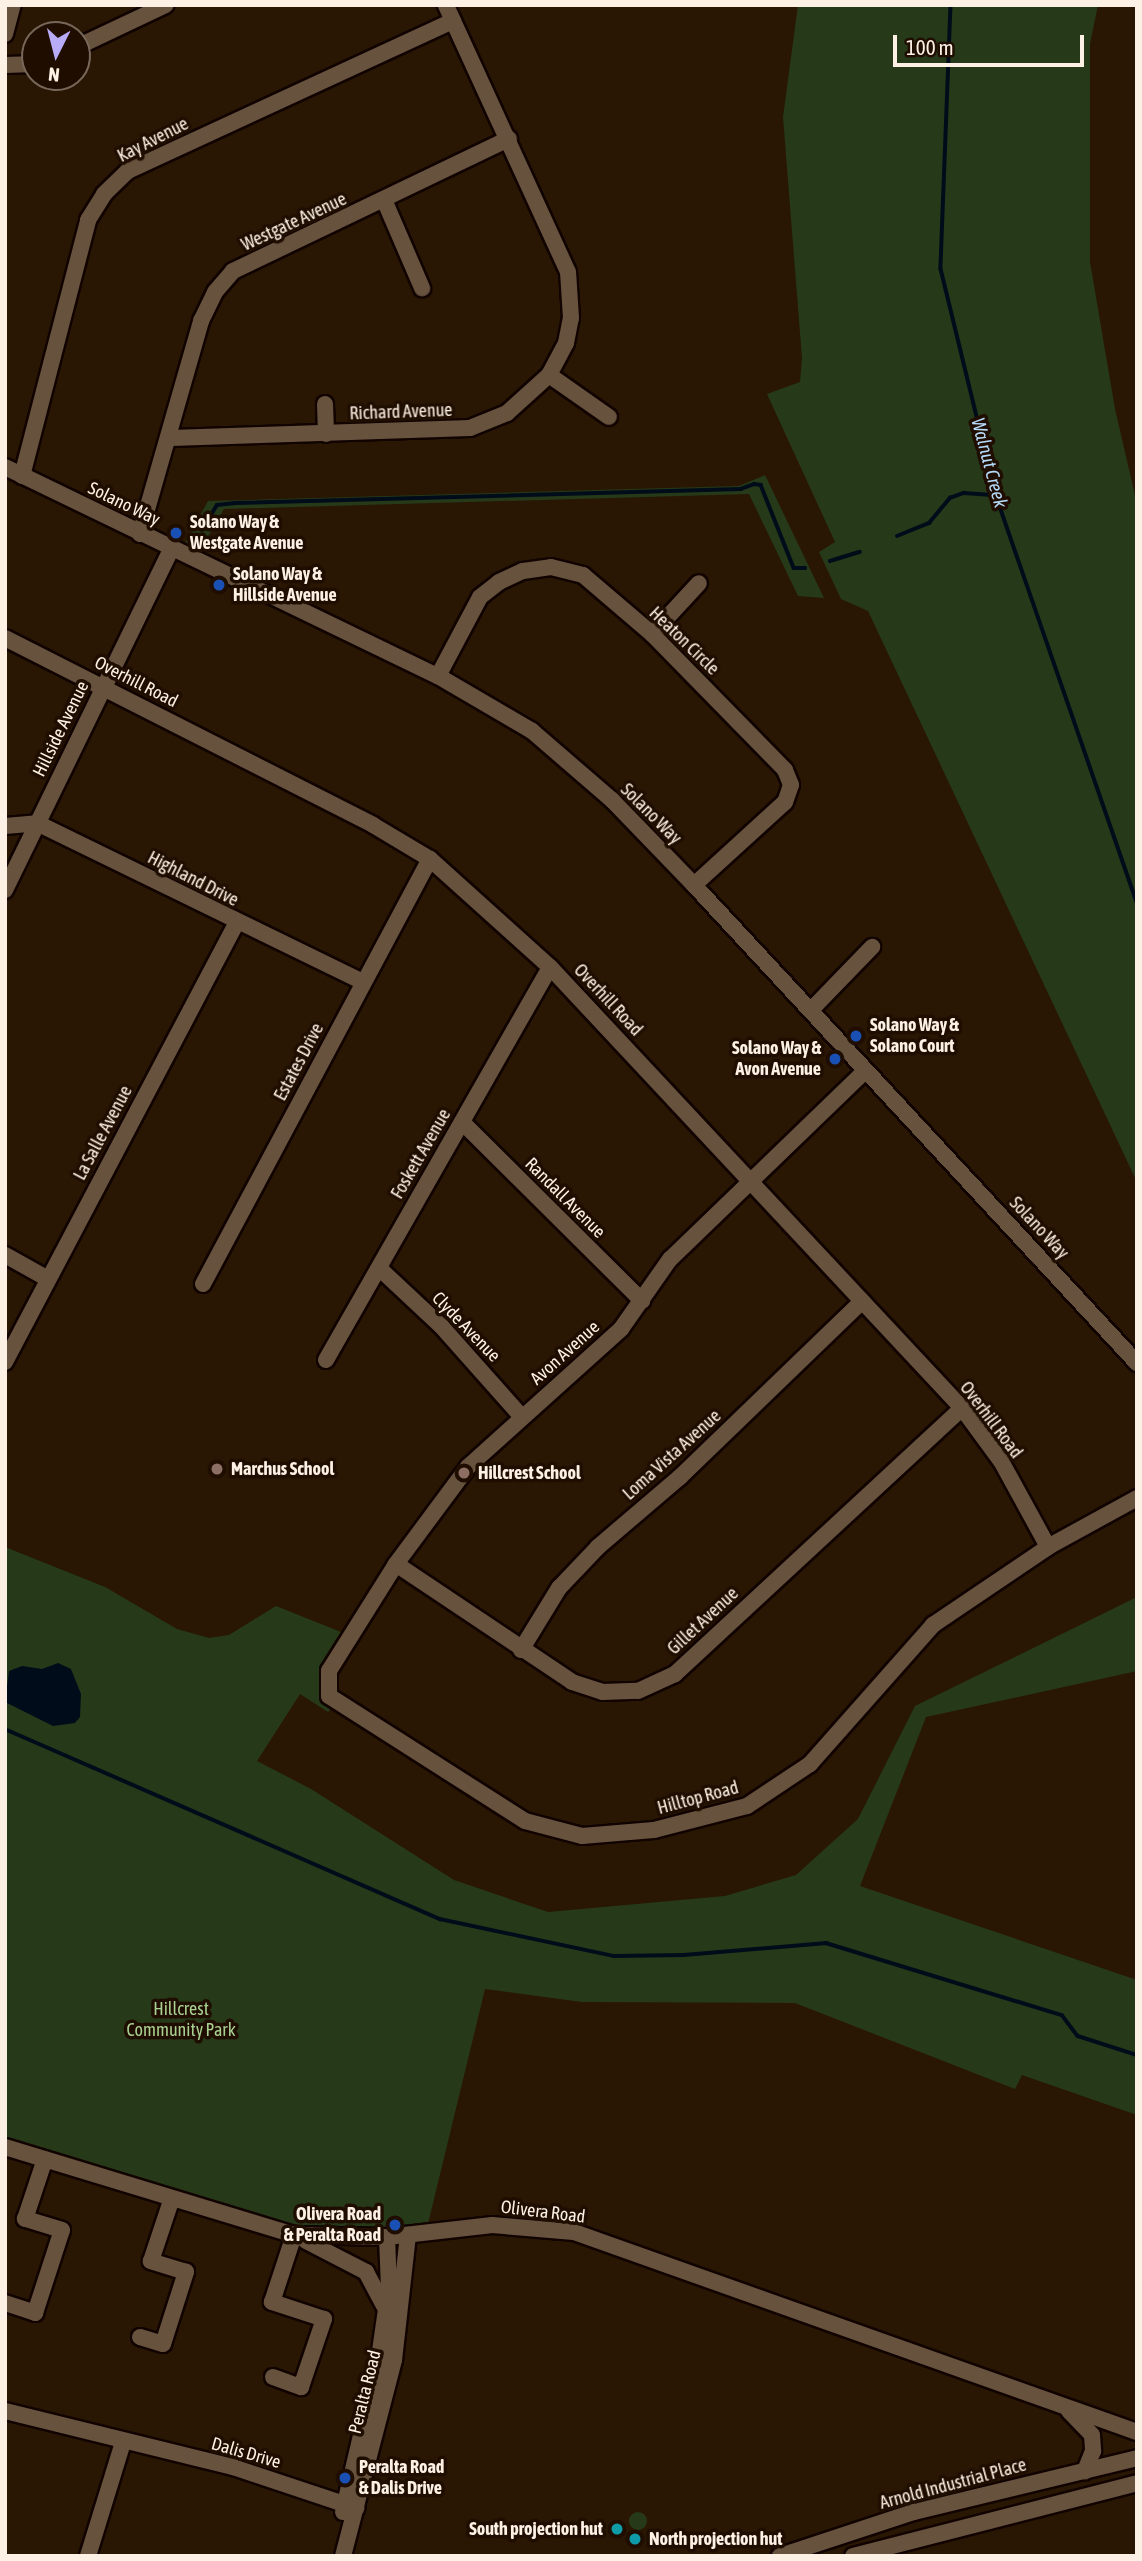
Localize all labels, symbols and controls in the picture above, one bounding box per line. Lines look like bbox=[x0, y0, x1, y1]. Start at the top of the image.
north arrow bbox=[21, 21, 91, 91]
scale bar bbox=[897, 21, 1088, 65]
text: 100 m bbox=[906, 35, 954, 59]
text: N bbox=[47, 63, 61, 86]
street label: Kay Avenue bbox=[114, 113, 192, 167]
street label: Westgate Avenue bbox=[238, 188, 350, 256]
street label: Richard Avenue bbox=[349, 399, 453, 425]
water label: Walnut Creek bbox=[966, 415, 1012, 511]
street label: Solano Way bbox=[85, 477, 163, 531]
place label: Solano Way & Westgate Avenue bbox=[190, 512, 303, 554]
marker: Solano Way & Westgate Avenue bbox=[168, 525, 184, 541]
place label: Solano Way & Hillside Avenue bbox=[233, 564, 337, 606]
marker: Solano Way & Hillside Avenue bbox=[211, 577, 227, 593]
street label: Heaton Circle bbox=[645, 602, 723, 680]
street label: Overhill Road bbox=[91, 652, 181, 712]
street label: Hillside Avenue bbox=[29, 678, 93, 780]
street label: Solano Way bbox=[616, 779, 686, 849]
street label: Highland Drive bbox=[144, 847, 242, 911]
street label: Overhill Road bbox=[569, 960, 647, 1040]
place label: Solano Way & Solano Court bbox=[870, 1015, 959, 1058]
street label: Estates Drive bbox=[270, 1020, 328, 1104]
marker: Solano Way & Solano Court bbox=[848, 1028, 864, 1044]
place label: Solano Way & Avon Avenue bbox=[732, 1038, 821, 1080]
marker: Solano Way & Avon Avenue bbox=[827, 1051, 843, 1067]
street label: La Salle Avenue bbox=[69, 1082, 137, 1184]
street label: Foskett Avenue bbox=[387, 1105, 455, 1203]
street label: Randall Avenue bbox=[520, 1153, 610, 1243]
street label: Solano Way bbox=[1005, 1192, 1073, 1264]
street label: Clyde Avenue bbox=[427, 1288, 505, 1366]
street label: Avon Avenue bbox=[526, 1316, 604, 1390]
street label: Overhill Road bbox=[955, 1377, 1027, 1463]
street label: Loma Vista Avenue bbox=[619, 1405, 725, 1505]
place label: Marchus School bbox=[231, 1458, 334, 1480]
marker: Marchus School bbox=[209, 1461, 225, 1477]
place label: Hillcrest School bbox=[478, 1462, 581, 1484]
marker: Hillcrest School bbox=[456, 1465, 472, 1481]
street label: Gillet Avenue bbox=[663, 1583, 743, 1659]
street label: Hilltop Road bbox=[655, 1777, 741, 1819]
park label: Hillcrest Community Park bbox=[126, 1999, 236, 2042]
street label: Olivera Road bbox=[500, 2196, 586, 2228]
place label: Olivera Road & Peralta Road bbox=[284, 2204, 381, 2246]
marker: Olivera Road & Peralta Road bbox=[387, 2217, 403, 2233]
street label: Peralta Road bbox=[344, 2348, 386, 2436]
street label: Dalis Drive bbox=[209, 2433, 283, 2473]
street label: Arnold Industrial Place bbox=[877, 2454, 1029, 2514]
place label: Peralta Road & Dalis Drive bbox=[359, 2457, 444, 2500]
marker: Peralta Road & Dalis Drive bbox=[337, 2470, 353, 2486]
place label: South projection hut bbox=[469, 2518, 603, 2540]
marker: South projection hut bbox=[609, 2521, 625, 2537]
place label: North projection hut bbox=[649, 2528, 782, 2550]
marker: North projection hut bbox=[627, 2531, 643, 2547]

